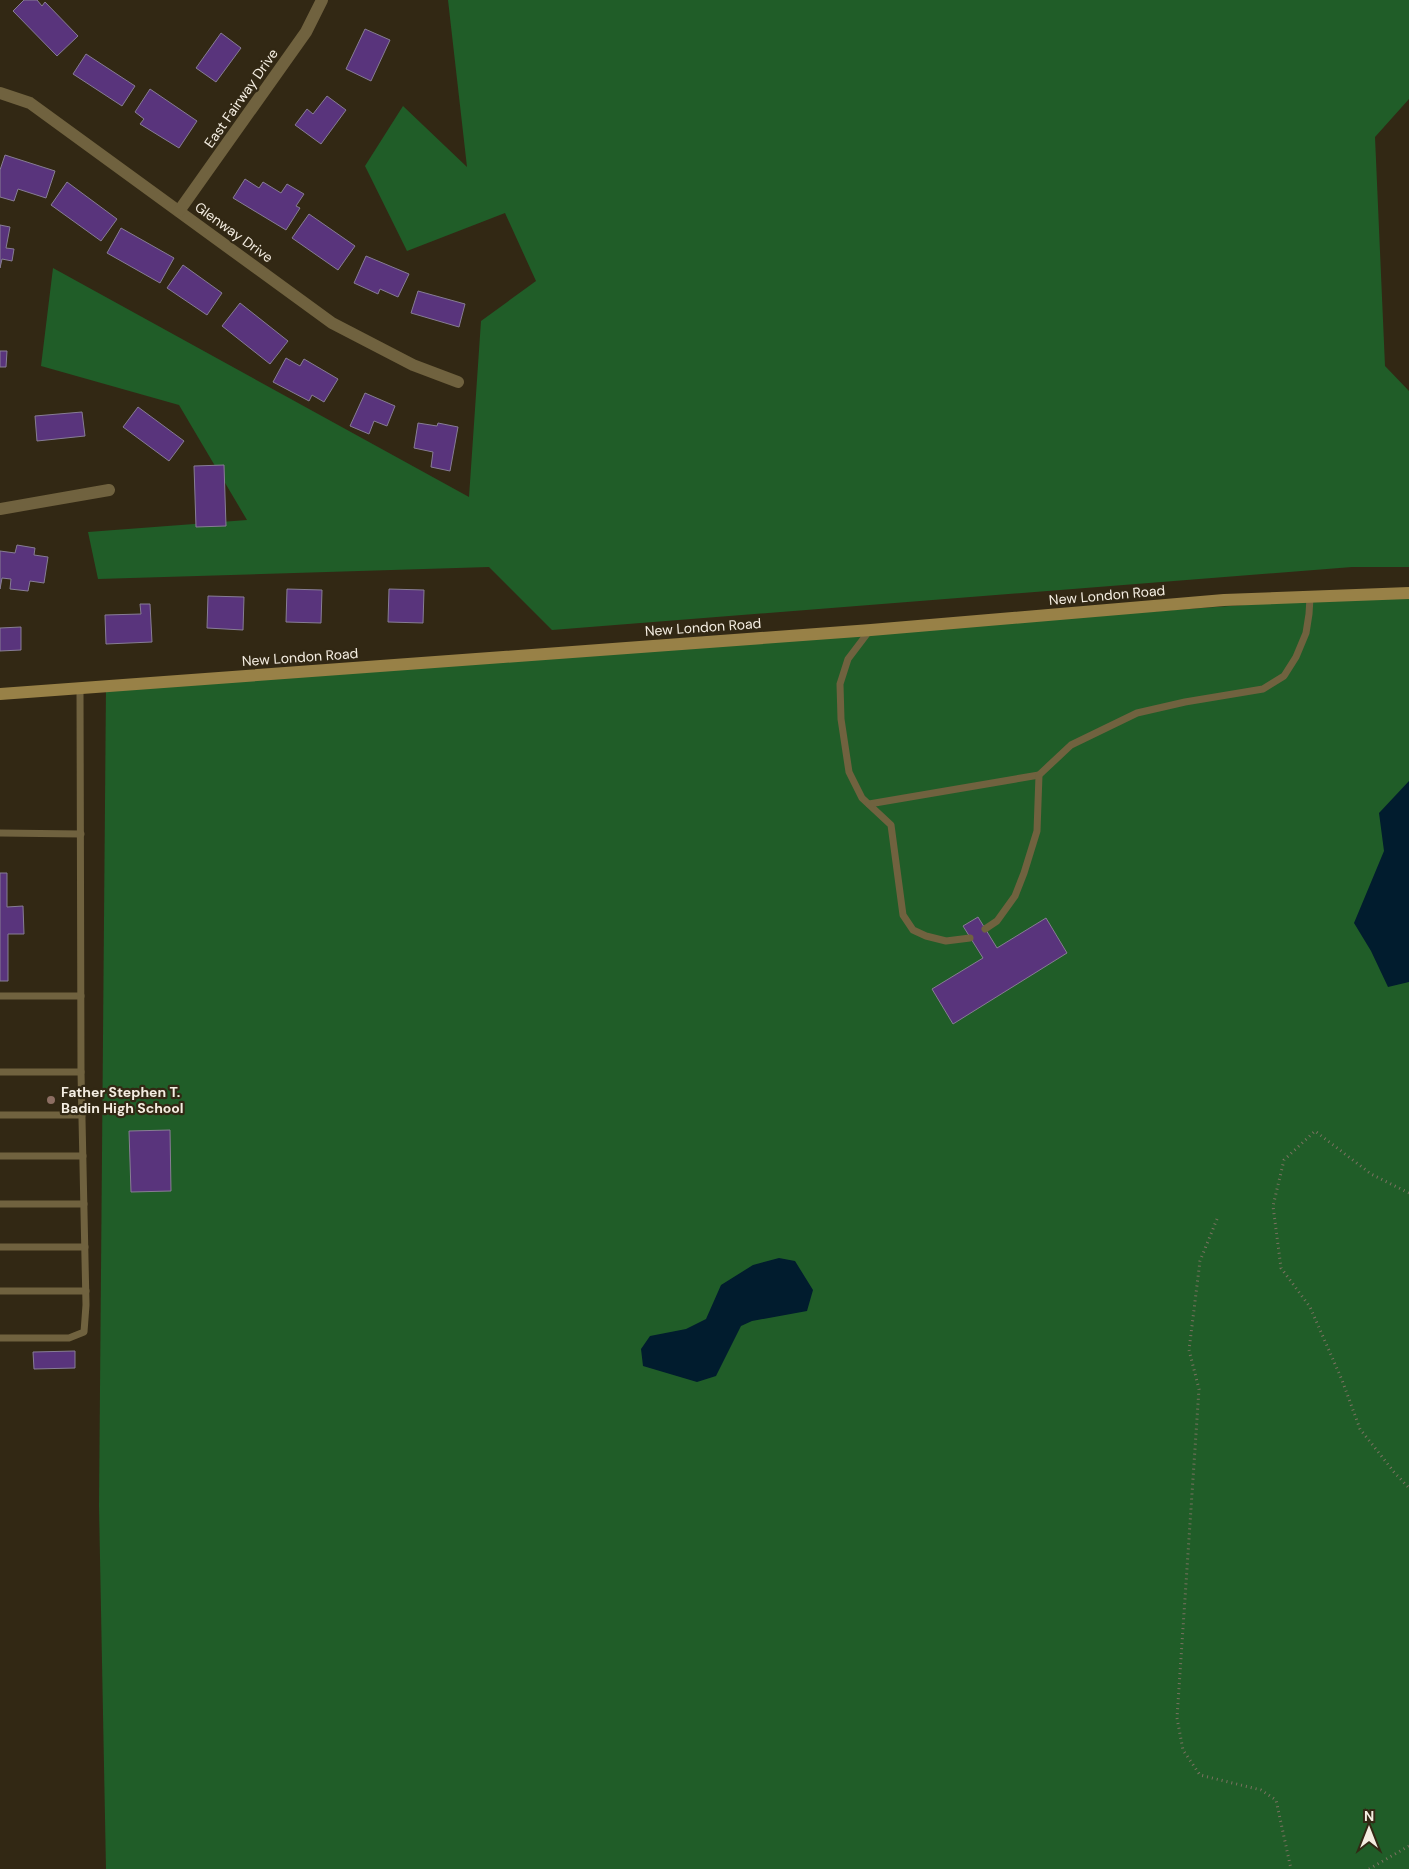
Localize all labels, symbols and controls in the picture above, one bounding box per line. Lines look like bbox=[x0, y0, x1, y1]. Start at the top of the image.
street label: East Fairway Drive bbox=[200, 45, 282, 151]
street label: Glenway Drive bbox=[191, 198, 277, 266]
street label: New London Road bbox=[1048, 581, 1166, 609]
street label: New London Road bbox=[644, 614, 762, 640]
street label: New London Road bbox=[241, 644, 359, 670]
place label: Father Stephen T. Badin High School bbox=[61, 1083, 184, 1117]
marker: Father Stephen T. Badin High School bbox=[45, 1094, 57, 1106]
north arrow bbox=[1344, 1804, 1394, 1854]
text: N bbox=[1364, 1807, 1374, 1825]

